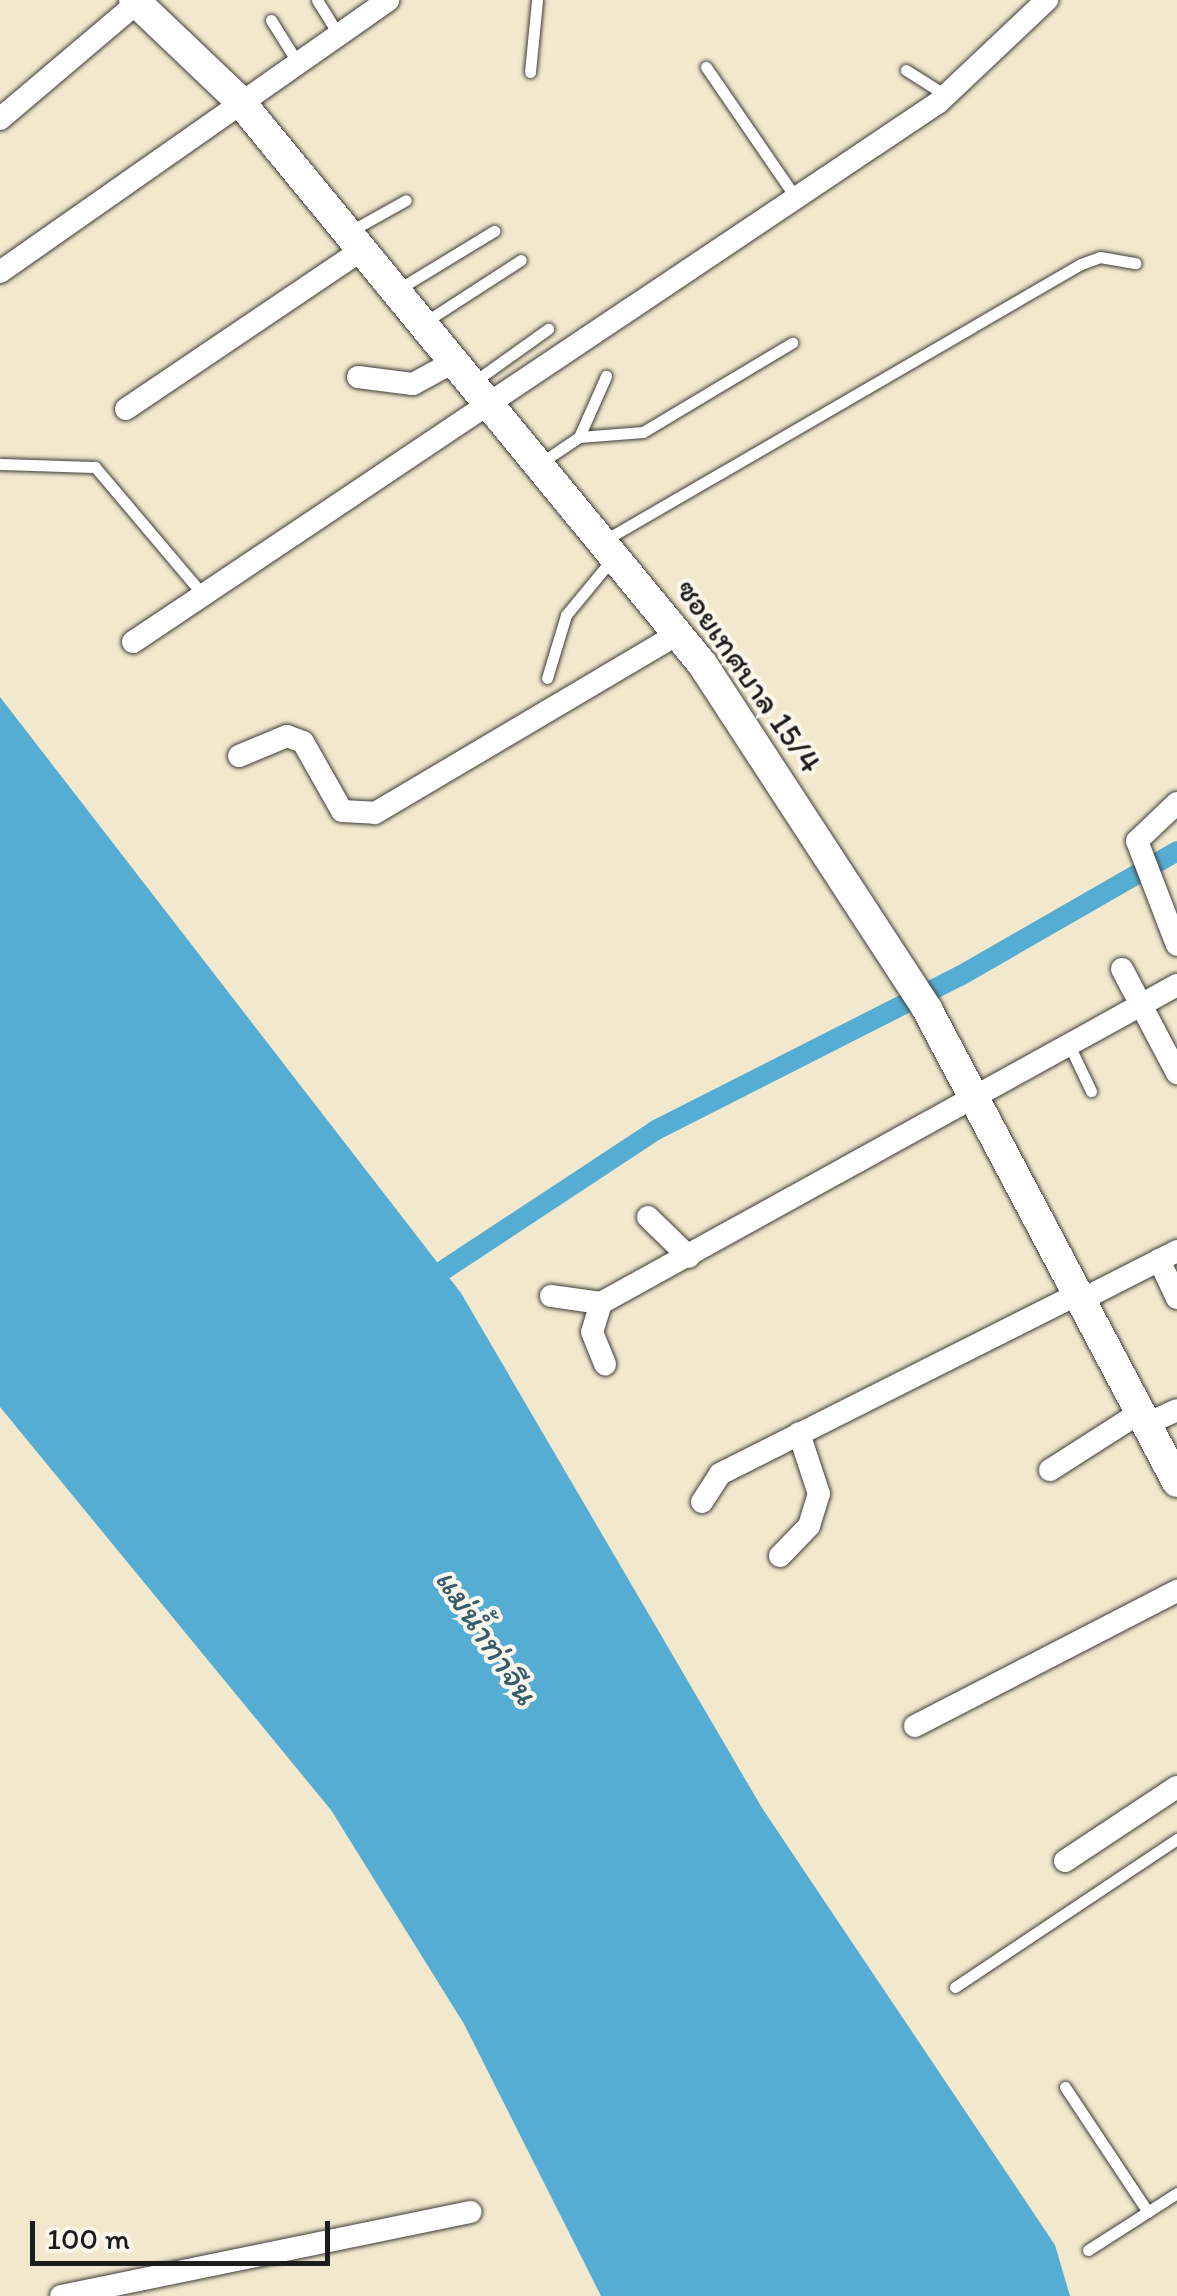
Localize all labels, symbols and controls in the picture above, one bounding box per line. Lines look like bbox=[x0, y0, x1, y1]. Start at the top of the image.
street label: ซอยเทศบาล 15/4 bbox=[668, 572, 830, 780]
water label: แม่น้ำท่าจีน bbox=[426, 1560, 548, 1712]
scale bar bbox=[35, 2201, 335, 2263]
text: 100 m bbox=[47, 2220, 130, 2257]

